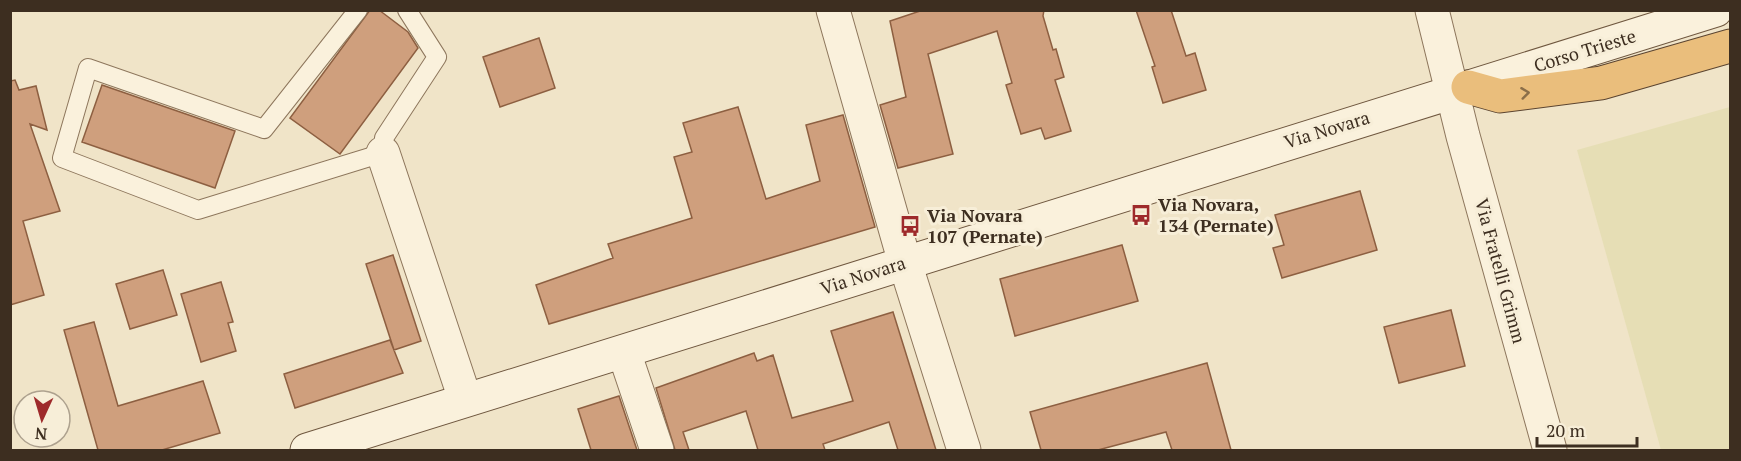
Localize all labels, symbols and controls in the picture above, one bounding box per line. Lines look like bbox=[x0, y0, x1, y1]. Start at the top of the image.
street label: Corso Trieste bbox=[1531, 23, 1639, 77]
one-way arrow bbox=[1520, 87, 1529, 100]
street label: Via Novara bbox=[1281, 105, 1372, 153]
place label: Via Novara, 134 (Pernate) bbox=[1158, 192, 1274, 237]
street label: Via Fratelli Grimm bbox=[1470, 196, 1532, 346]
place label: Via Novara 107 (Pernate) bbox=[927, 203, 1043, 248]
bus stop icon: Via Novara, 134 (Pernate) bbox=[1129, 203, 1153, 227]
bus stop icon: Via Novara 107 (Pernate) bbox=[898, 214, 922, 238]
street label: Via Novara bbox=[817, 250, 908, 300]
north arrow bbox=[12, 389, 72, 449]
scale bar bbox=[1537, 410, 1638, 448]
text: 20 m bbox=[1546, 418, 1586, 442]
text: N bbox=[34, 423, 48, 445]

